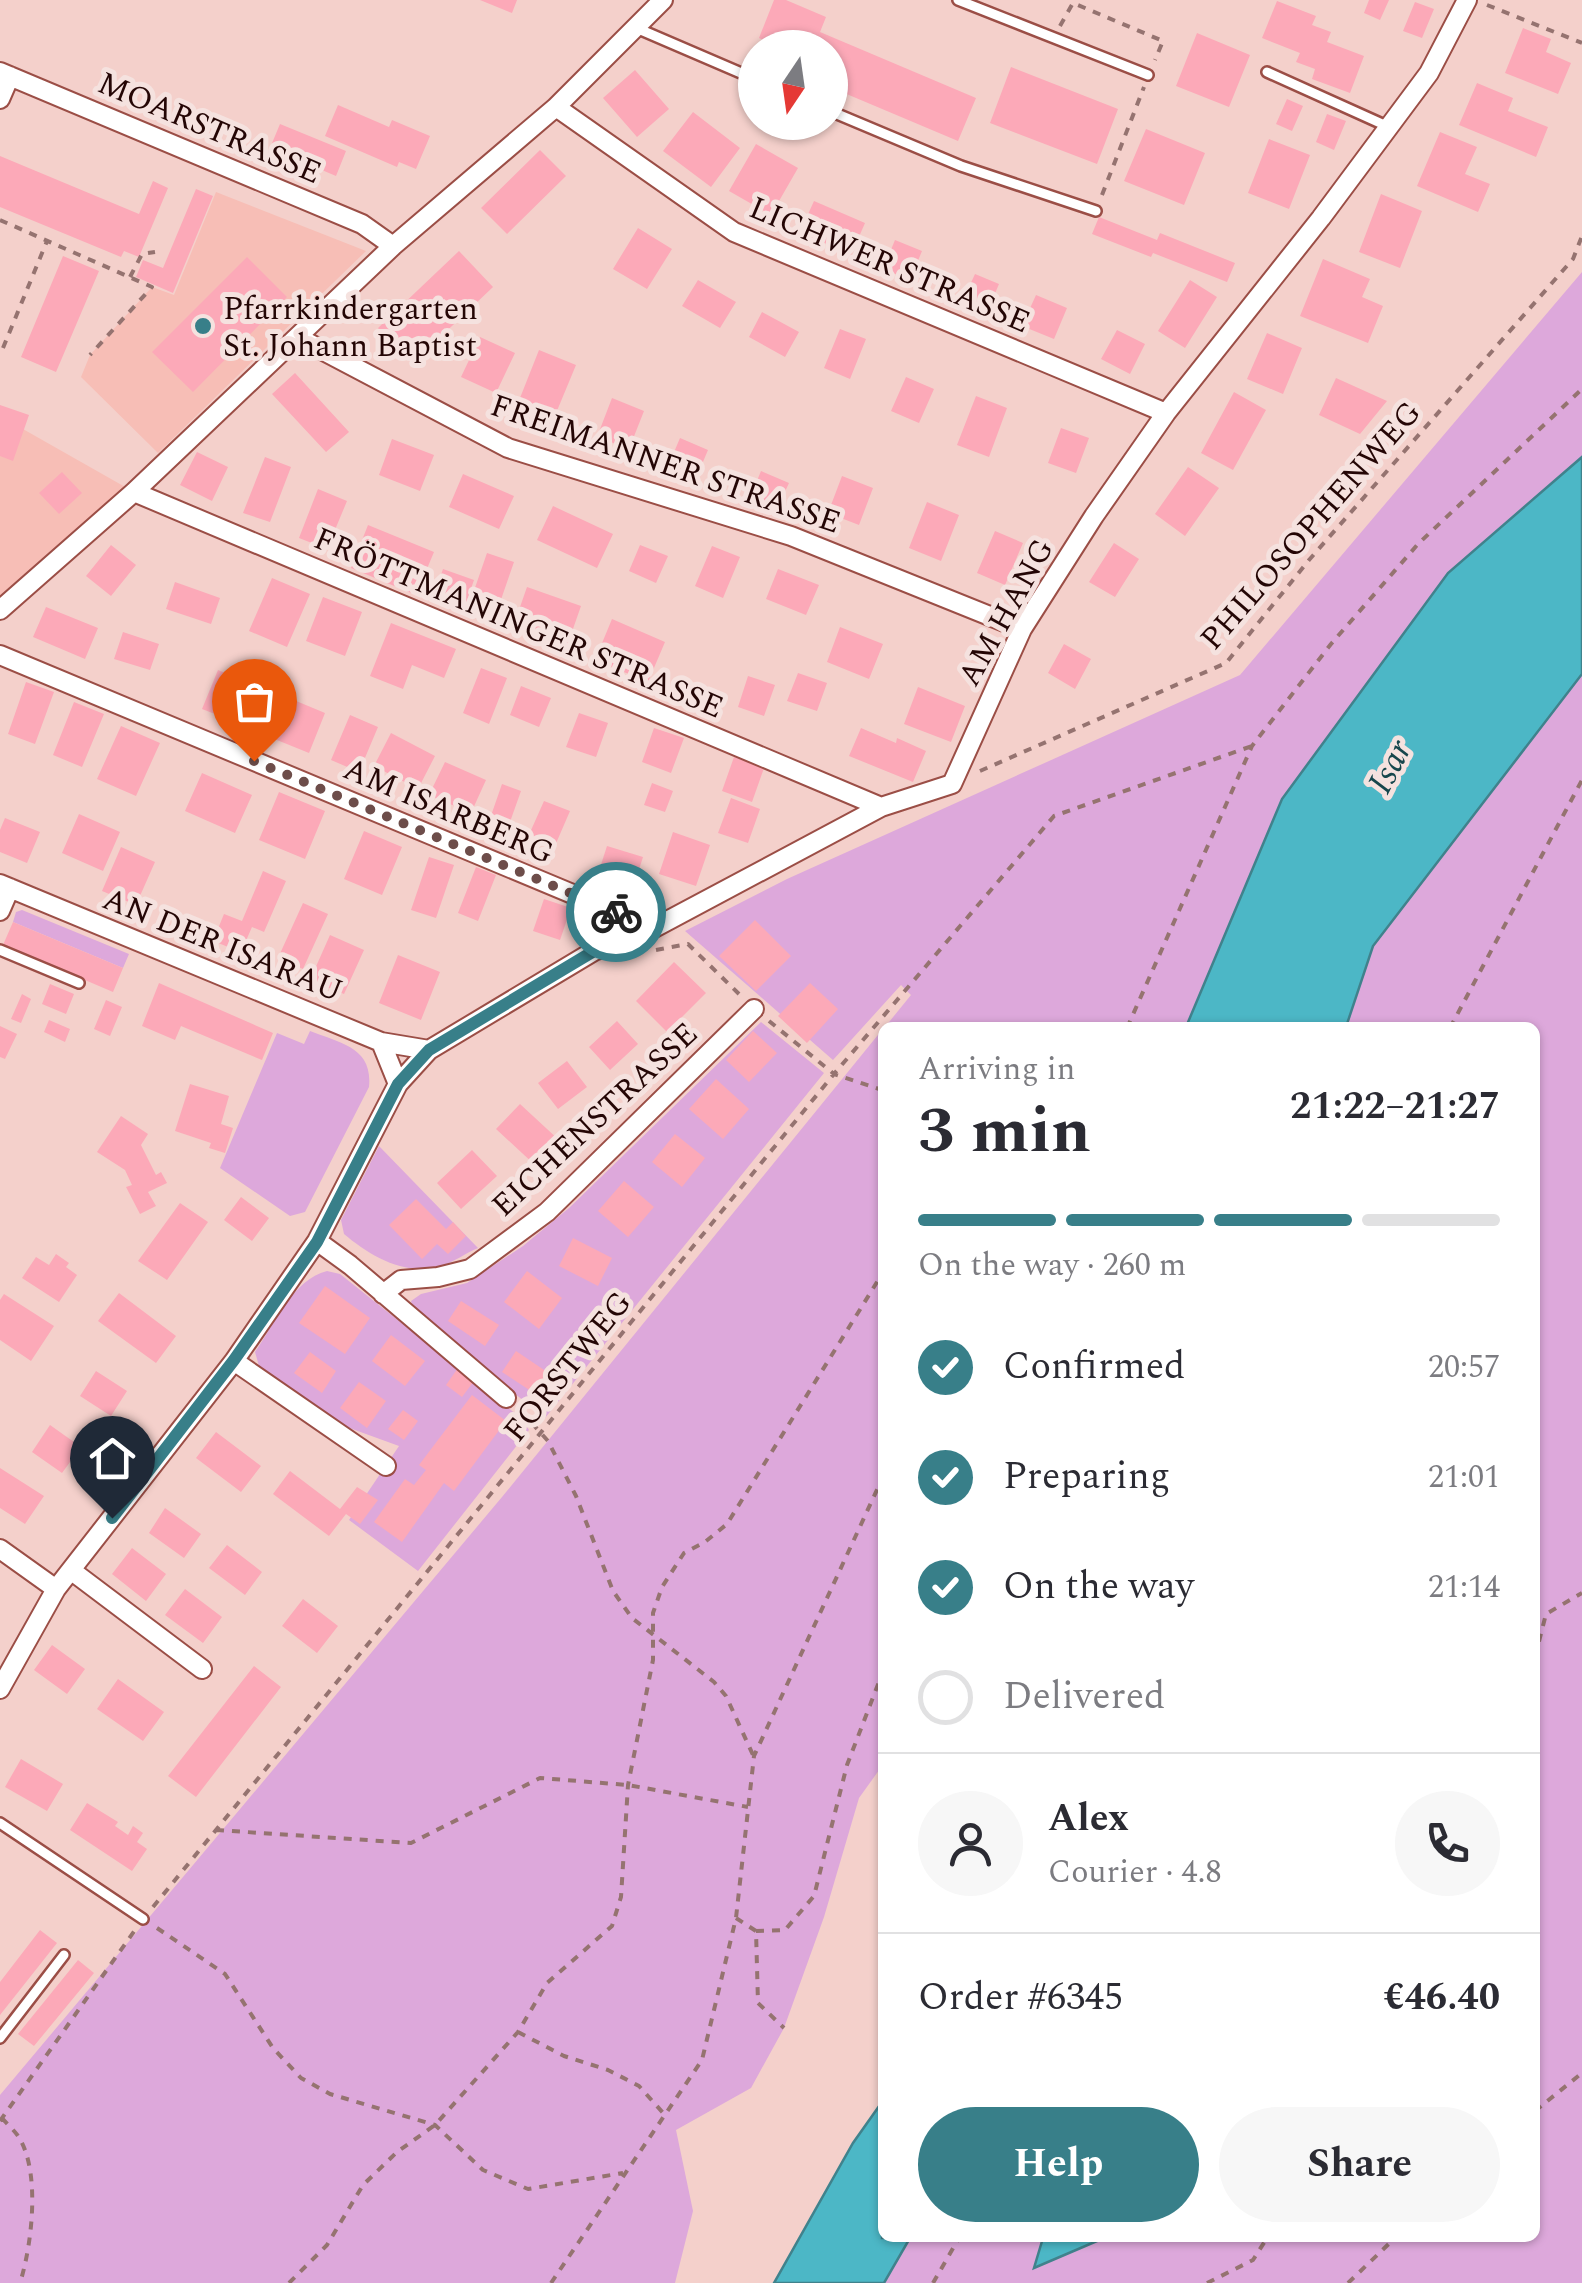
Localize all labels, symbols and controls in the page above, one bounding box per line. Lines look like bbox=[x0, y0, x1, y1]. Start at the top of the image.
north arrow bbox=[738, 30, 848, 140]
map controls bbox=[738, 30, 848, 140]
street label: MOARSTRASSE bbox=[90, 59, 329, 198]
street label: LICHWER STRASSE bbox=[741, 184, 1038, 347]
place label: Pfarrkindergarten St. Johann Baptist bbox=[223, 285, 478, 371]
marker: Pfarrkindergarten St. Johann Baptist bbox=[192, 315, 214, 337]
street label: FREIMANNER STRASSE bbox=[484, 381, 847, 547]
street label: PHILOSOPHENWEG bbox=[1189, 390, 1434, 662]
street label: FRÖTTMANINGER STRASSE bbox=[306, 515, 731, 732]
street label: AM HANG bbox=[945, 530, 1067, 696]
pin bbox=[212, 659, 297, 762]
icon: bag bbox=[227, 674, 282, 729]
water label: Isar bbox=[1354, 730, 1427, 803]
street label: AM ISARBERG bbox=[335, 745, 561, 878]
courier bbox=[566, 862, 666, 962]
street label: AN DER ISARAU bbox=[95, 875, 350, 1016]
icon: bike bbox=[589, 885, 644, 940]
street label: EICHENSTRASSE bbox=[480, 1011, 710, 1229]
text: Arriving in bbox=[918, 1045, 1075, 1094]
text: 21:22–21:27 bbox=[1290, 1078, 1500, 1136]
text: 3 min bbox=[918, 1082, 1091, 1181]
text: On the way · 260 m bbox=[918, 1241, 1186, 1290]
street label: FORSTWEG bbox=[492, 1281, 644, 1453]
text: Confirmed bbox=[1003, 1338, 1185, 1396]
icon: check bbox=[918, 1340, 973, 1395]
text: 20:57 bbox=[1428, 1343, 1500, 1392]
pin bbox=[70, 1416, 155, 1519]
icon: home bbox=[85, 1431, 140, 1486]
text: Preparing bbox=[1003, 1448, 1170, 1506]
icon: check bbox=[918, 1450, 973, 1505]
text: 21:01 bbox=[1428, 1453, 1500, 1502]
text: On the way bbox=[1003, 1558, 1194, 1616]
icon: check bbox=[918, 1560, 973, 1615]
text: 21:14 bbox=[1428, 1563, 1500, 1612]
text: Delivered bbox=[1003, 1668, 1165, 1726]
text: Alex bbox=[1048, 1790, 1129, 1848]
button: person bbox=[918, 1791, 1023, 1896]
button: phone bbox=[1395, 1791, 1500, 1896]
text: Courier · 4.8 bbox=[1048, 1848, 1221, 1897]
text: Order #6345 bbox=[918, 1969, 1123, 2027]
text: €46.40 bbox=[1383, 1969, 1500, 2027]
button: Help bbox=[918, 2107, 1199, 2222]
button: Share bbox=[1219, 2107, 1500, 2222]

